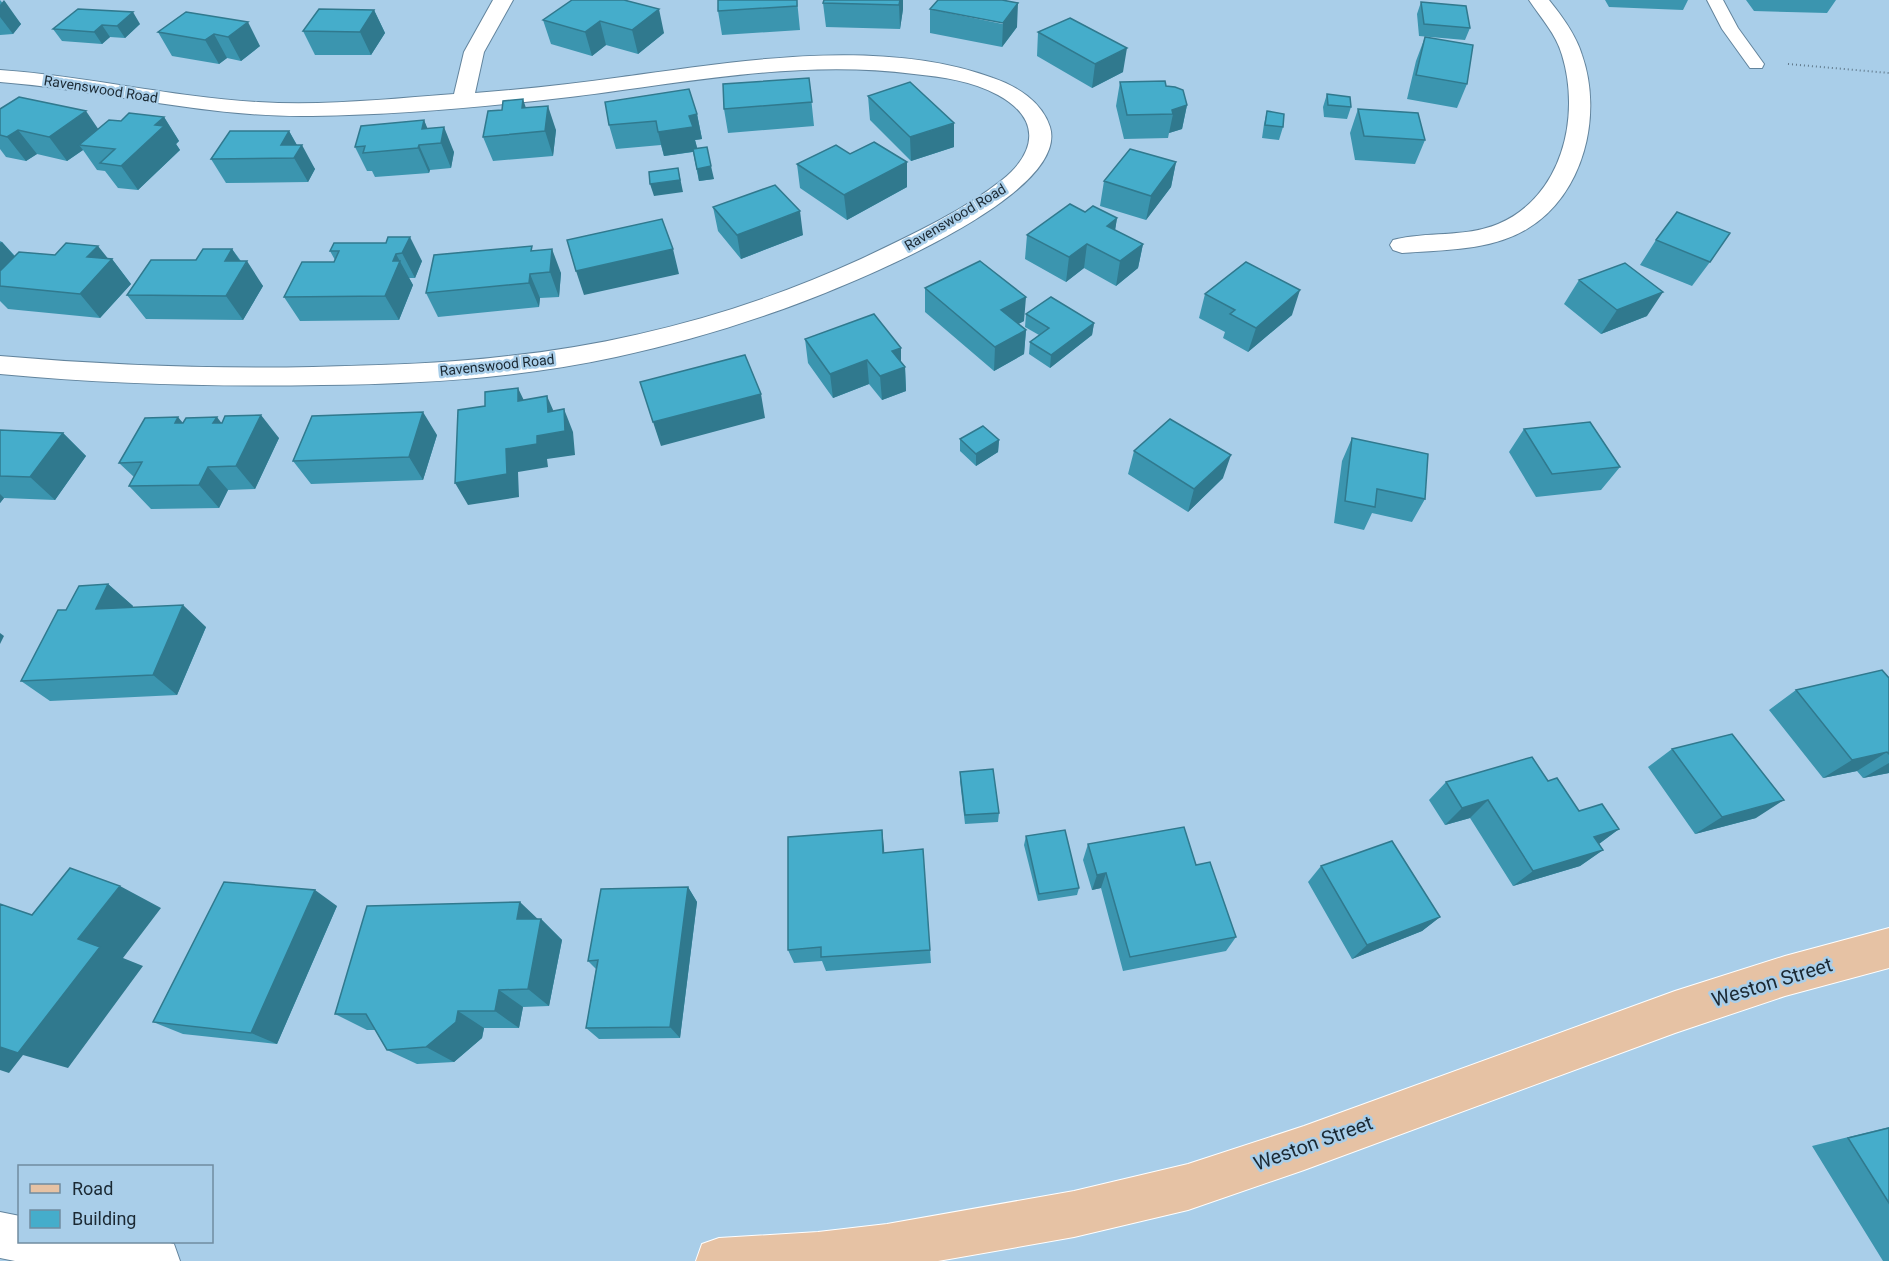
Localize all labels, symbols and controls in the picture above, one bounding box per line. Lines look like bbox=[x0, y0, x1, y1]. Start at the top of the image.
street label: Ravenswood Road bbox=[43, 72, 159, 106]
street label: Ravenswood Road bbox=[902, 180, 1008, 254]
street label: Ravenswood Road bbox=[439, 351, 555, 379]
street label: Weston Street bbox=[1709, 952, 1835, 1012]
street label: Weston Street bbox=[1250, 1110, 1376, 1176]
legend bbox=[18, 1165, 213, 1243]
text: Road bbox=[72, 1178, 113, 1199]
text: Building bbox=[72, 1208, 136, 1229]

